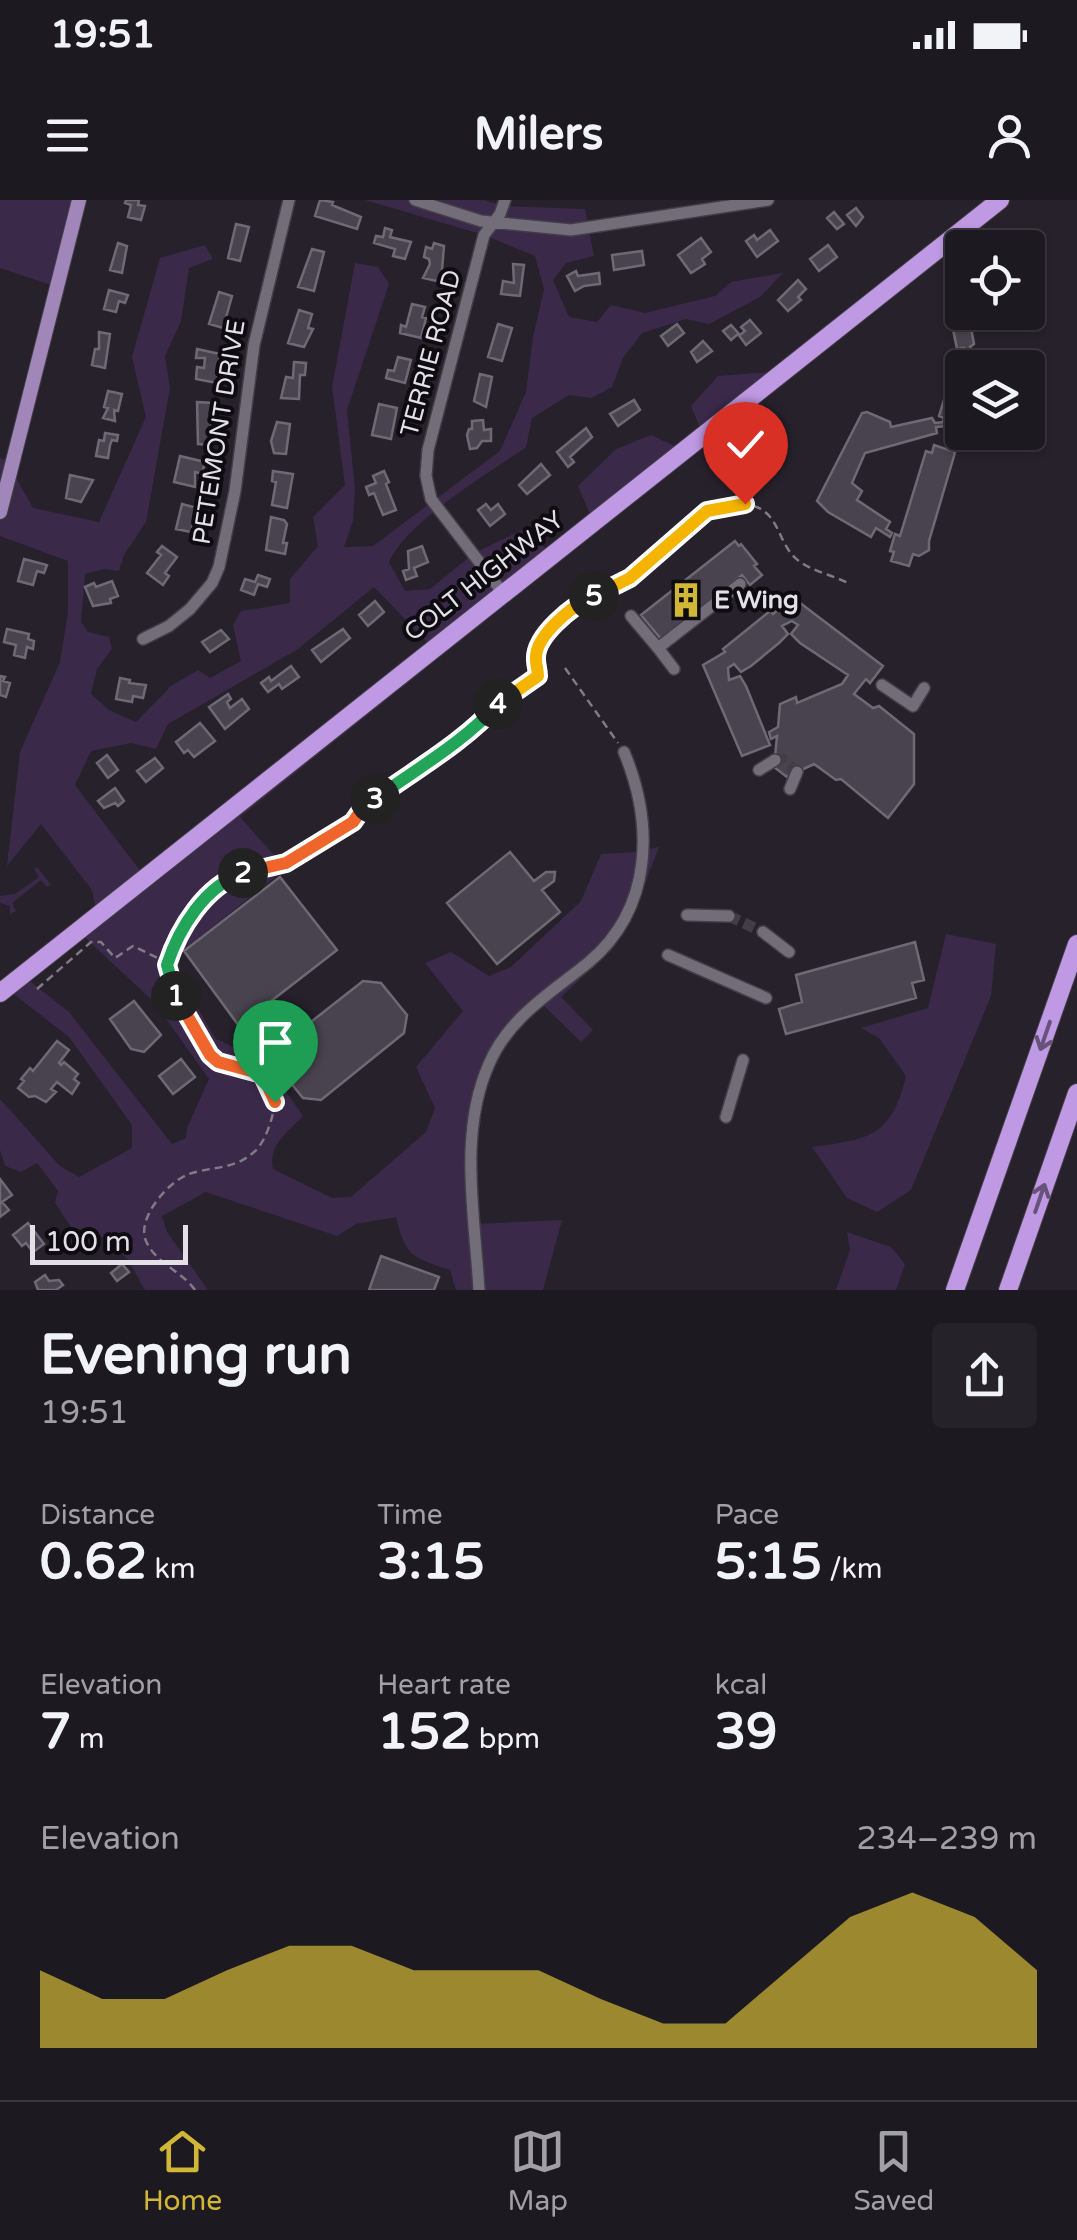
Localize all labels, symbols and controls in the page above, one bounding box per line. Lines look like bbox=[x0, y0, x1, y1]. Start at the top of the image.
text: 19:51 bbox=[50, 12, 155, 58]
icon: menu bbox=[40, 108, 95, 163]
text: Milers bbox=[474, 108, 603, 162]
icon: person bbox=[982, 108, 1037, 163]
map controls bbox=[945, 230, 1045, 450]
button: locate bbox=[945, 230, 1045, 330]
street label: TERRIE ROAD bbox=[394, 266, 468, 440]
street label: PETEMONT DRIVE bbox=[186, 317, 252, 547]
button: layers bbox=[945, 350, 1045, 450]
pin bbox=[703, 402, 788, 505]
icon: check bbox=[718, 417, 773, 472]
street label: COLT HIGHWAY bbox=[398, 505, 570, 647]
pin: 5 bbox=[569, 571, 619, 621]
text: 5 bbox=[585, 579, 603, 613]
building icon: E Wing bbox=[667, 581, 705, 619]
place label: E Wing bbox=[714, 585, 799, 615]
pin: 4 bbox=[473, 679, 523, 729]
text: 4 bbox=[489, 687, 507, 721]
pin: 3 bbox=[350, 774, 400, 824]
text: 3 bbox=[366, 782, 384, 816]
pin: 2 bbox=[218, 848, 268, 898]
text: 2 bbox=[234, 856, 252, 890]
pin: 1 bbox=[151, 971, 201, 1021]
text: 1 bbox=[167, 979, 185, 1013]
pin bbox=[233, 1000, 318, 1103]
icon: arrive bbox=[248, 1015, 303, 1070]
one-way arrow bbox=[1034, 1019, 1052, 1051]
one-way arrow bbox=[1032, 1183, 1050, 1214]
scale bar bbox=[30, 1220, 188, 1264]
text: 100 m bbox=[45, 1225, 131, 1259]
text: Evening run bbox=[40, 1323, 352, 1389]
button: share bbox=[932, 1323, 1037, 1428]
text: 19:51 bbox=[40, 1394, 129, 1432]
text: Distance bbox=[40, 1498, 155, 1532]
text: Time bbox=[377, 1498, 443, 1532]
text: Pace bbox=[715, 1498, 779, 1532]
text: 0.62 bbox=[40, 1532, 147, 1592]
text: 3:15 bbox=[377, 1532, 485, 1592]
text: 5:15 bbox=[715, 1532, 822, 1592]
text: km bbox=[147, 1552, 195, 1586]
text: /km bbox=[822, 1552, 883, 1586]
text: Elevation bbox=[40, 1668, 162, 1702]
text: Heart rate bbox=[377, 1668, 511, 1702]
text: kcal bbox=[715, 1668, 767, 1702]
text: 7 bbox=[40, 1702, 71, 1762]
text: 152 bbox=[377, 1702, 472, 1762]
text: 39 bbox=[715, 1702, 777, 1762]
text: m bbox=[71, 1722, 104, 1756]
text: bpm bbox=[472, 1722, 540, 1756]
text: Elevation bbox=[40, 1820, 180, 1858]
text: 234–239 m bbox=[857, 1820, 1037, 1858]
tab: Home bbox=[143, 2124, 222, 2218]
tab: Map bbox=[507, 2124, 568, 2218]
tab: Saved bbox=[853, 2124, 934, 2218]

